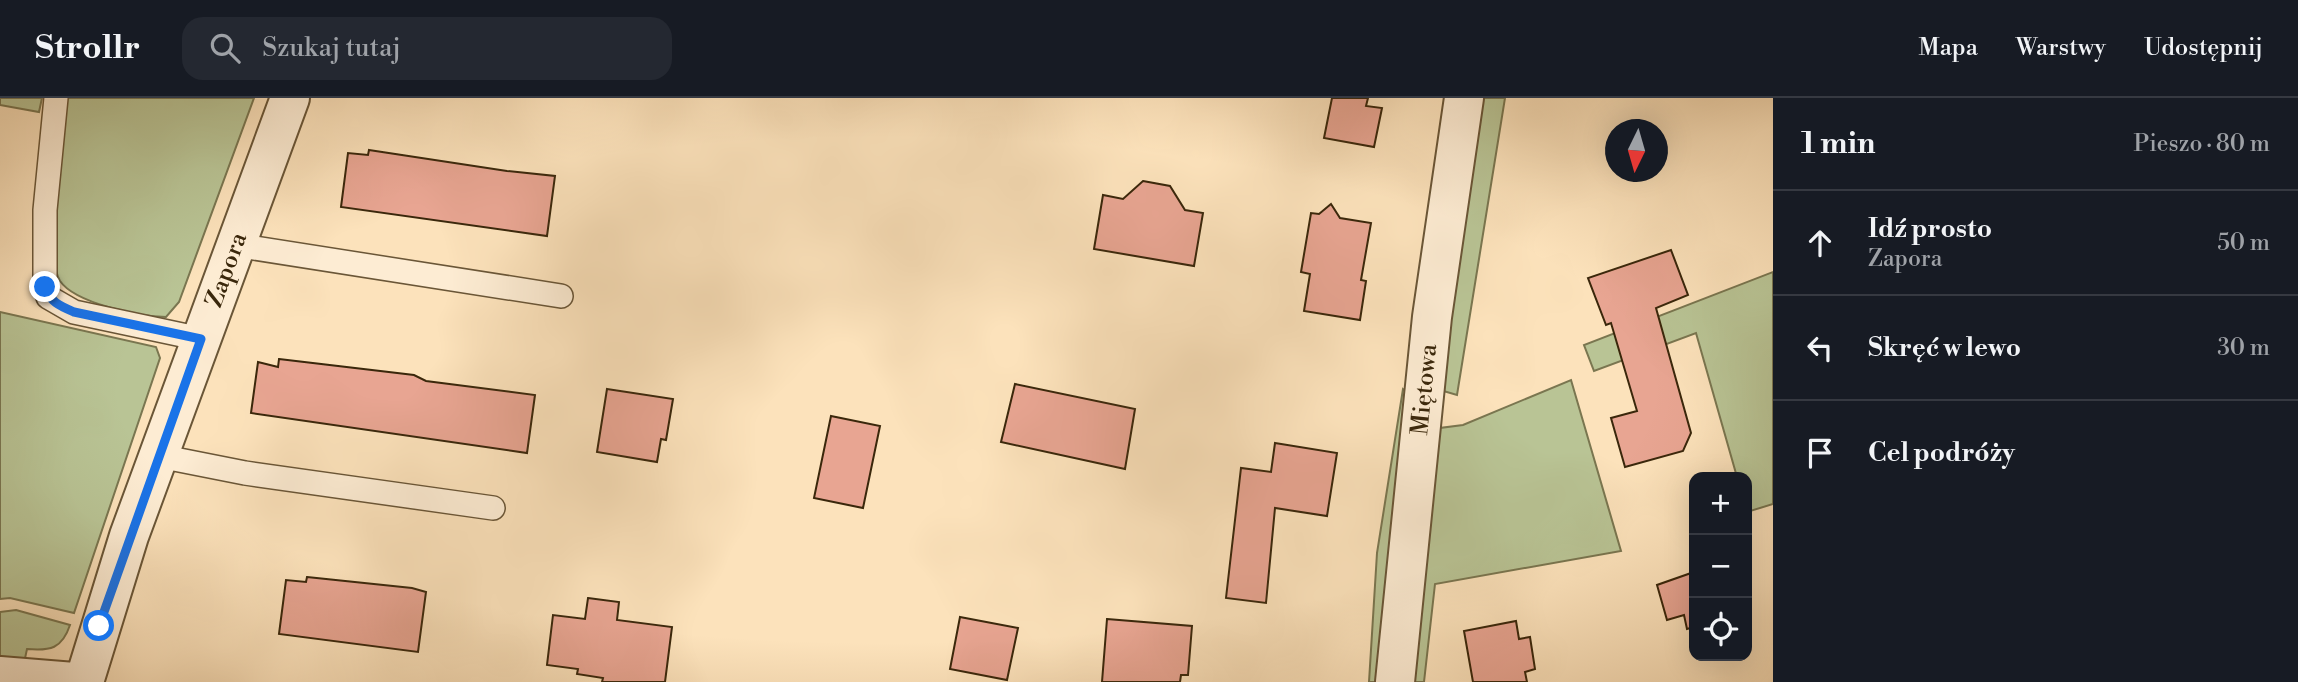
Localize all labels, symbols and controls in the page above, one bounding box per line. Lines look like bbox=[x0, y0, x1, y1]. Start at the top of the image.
search box bbox=[182, 17, 672, 80]
text: Strollr bbox=[35, 28, 140, 69]
icon: search bbox=[206, 29, 244, 67]
text: Szukaj tutaj bbox=[262, 32, 401, 64]
text: Mapa bbox=[1918, 33, 1978, 63]
text: Warstwy bbox=[2016, 33, 2106, 63]
text: Udostępnij bbox=[2144, 33, 2263, 63]
north arrow bbox=[1605, 119, 1668, 182]
text: 1 min bbox=[1801, 125, 1876, 163]
text: Pieszo · 80 m bbox=[2133, 130, 2270, 158]
text: Idź prosto bbox=[1868, 213, 1992, 245]
icon: ahead bbox=[1801, 224, 1839, 262]
street label: Zapora bbox=[199, 228, 254, 312]
text: 50 m bbox=[2217, 229, 2270, 257]
text: Zapora bbox=[1868, 245, 1942, 273]
route end bbox=[29, 271, 60, 302]
icon: left bbox=[1801, 329, 1839, 367]
text: Skręć w lewo bbox=[1868, 332, 2021, 364]
text: 30 m bbox=[2217, 334, 2270, 362]
street label: Miętowa bbox=[1405, 342, 1444, 436]
icon: arrive bbox=[1801, 434, 1839, 472]
text: Cel podróży bbox=[1868, 437, 2015, 469]
map controls bbox=[1689, 472, 1752, 661]
button: + bbox=[1689, 472, 1752, 535]
button: − bbox=[1689, 535, 1752, 598]
button: locate bbox=[1689, 598, 1752, 661]
route start bbox=[83, 610, 114, 641]

